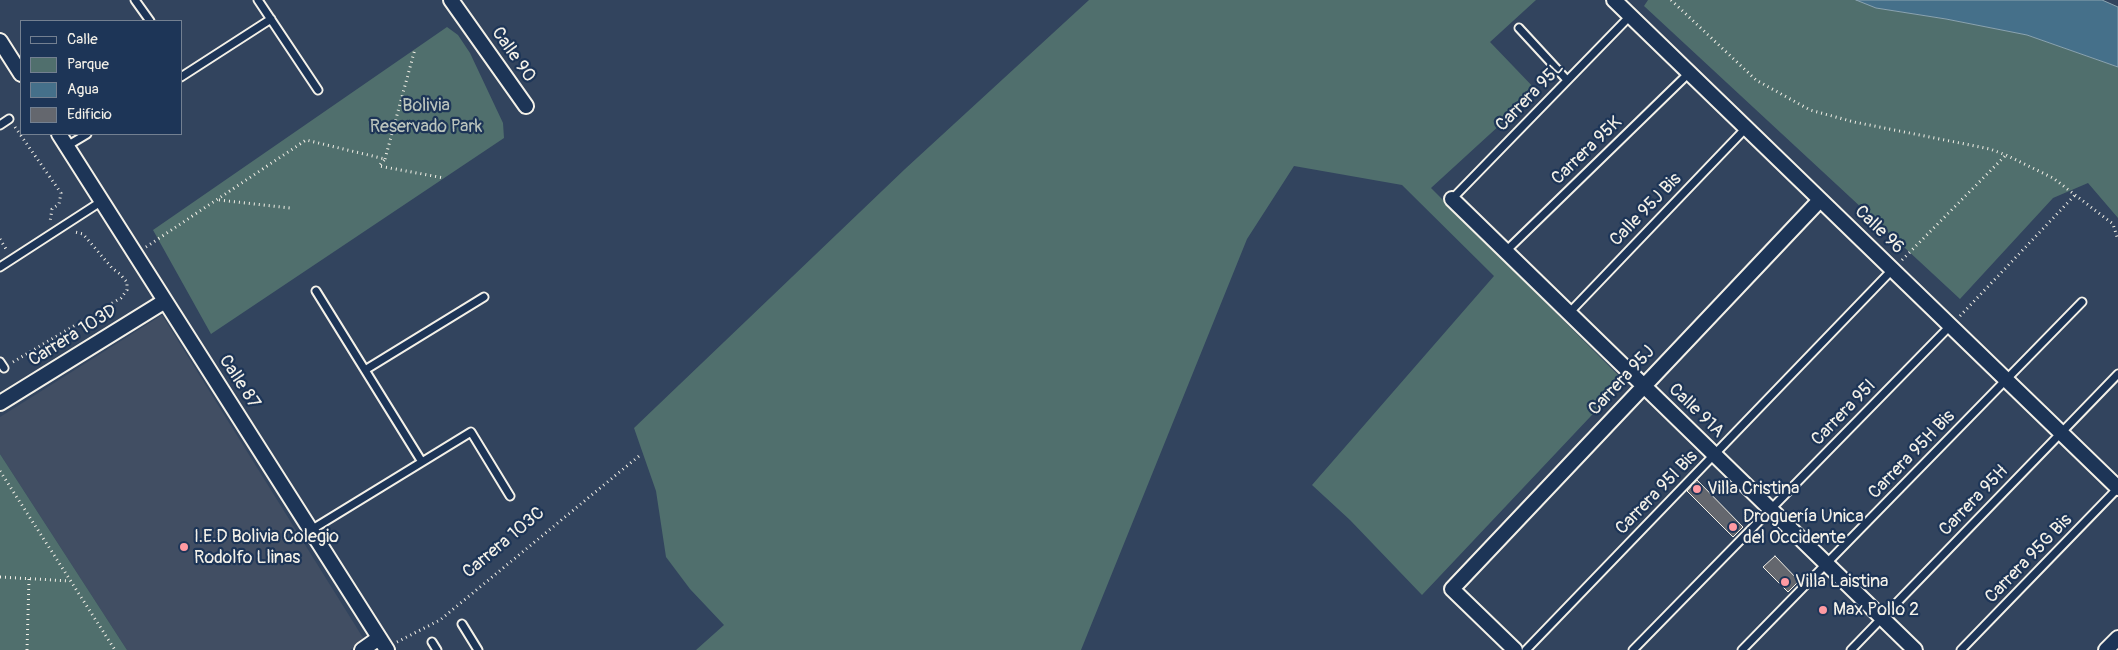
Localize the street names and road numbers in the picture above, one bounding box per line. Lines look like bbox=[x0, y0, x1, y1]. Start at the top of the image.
street label: Calle 90 bbox=[486, 23, 540, 87]
street label: Carrera 95L bbox=[1491, 58, 1569, 136]
street label: Carrera 95K bbox=[1547, 112, 1627, 190]
street label: Calle 95J Bis bbox=[1606, 169, 1686, 251]
street label: Calle 96 bbox=[1850, 201, 1908, 259]
street label: Carrera 103D bbox=[25, 300, 121, 372]
street label: Carrera 95J bbox=[1584, 342, 1660, 420]
street label: Calle 87 bbox=[214, 351, 264, 413]
street label: Carrera 95I bbox=[1807, 375, 1881, 451]
street label: Calle 91A bbox=[1664, 379, 1728, 443]
street label: Carrera 95H Bis bbox=[1864, 406, 1960, 504]
street label: Carrera 95I Bis bbox=[1611, 446, 1703, 540]
street label: Carrera 95H bbox=[1935, 461, 2013, 541]
street label: Carrera 103C bbox=[459, 503, 549, 583]
street label: Carrera 95G Bis bbox=[1981, 510, 2077, 608]

